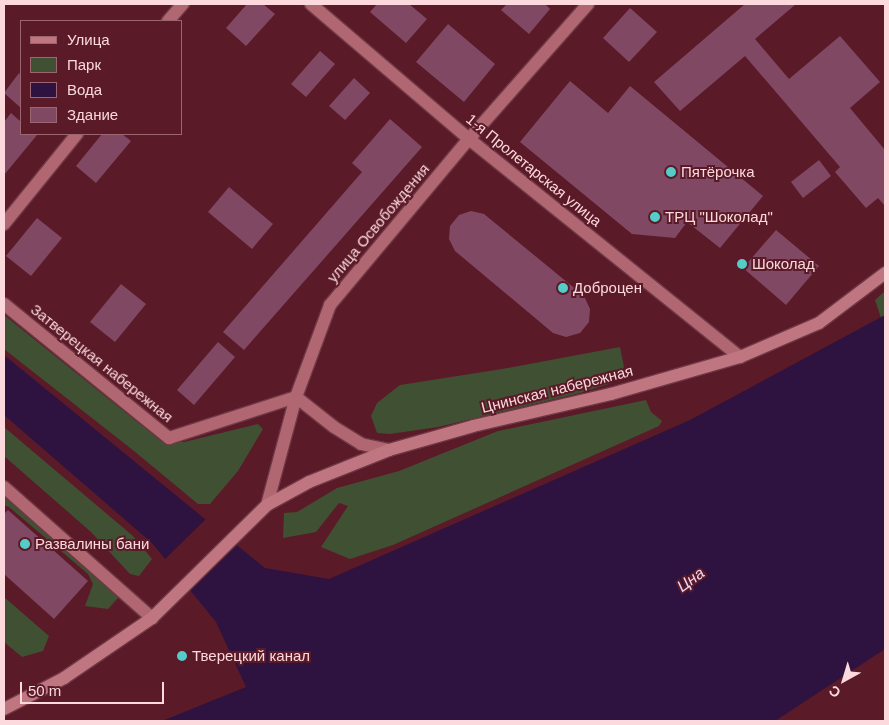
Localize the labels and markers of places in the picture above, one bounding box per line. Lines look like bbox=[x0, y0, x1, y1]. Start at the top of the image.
place label: Пятёрочка bbox=[681, 163, 755, 181]
marker: Пятёрочка bbox=[665, 166, 677, 178]
place label: ТРЦ "Шоколад" bbox=[665, 208, 773, 226]
marker: ТРЦ "Шоколад" bbox=[649, 211, 661, 223]
place label: Шоколад bbox=[752, 255, 815, 273]
marker: Шоколад bbox=[736, 258, 748, 270]
place label: Доброцен bbox=[573, 279, 642, 297]
marker: Доброцен bbox=[557, 282, 569, 294]
place label: Развалины бани bbox=[35, 535, 149, 553]
marker: Развалины бани bbox=[19, 538, 31, 550]
place label: Тверецкий канал bbox=[192, 647, 310, 665]
marker: Тверецкий канал bbox=[176, 650, 188, 662]

